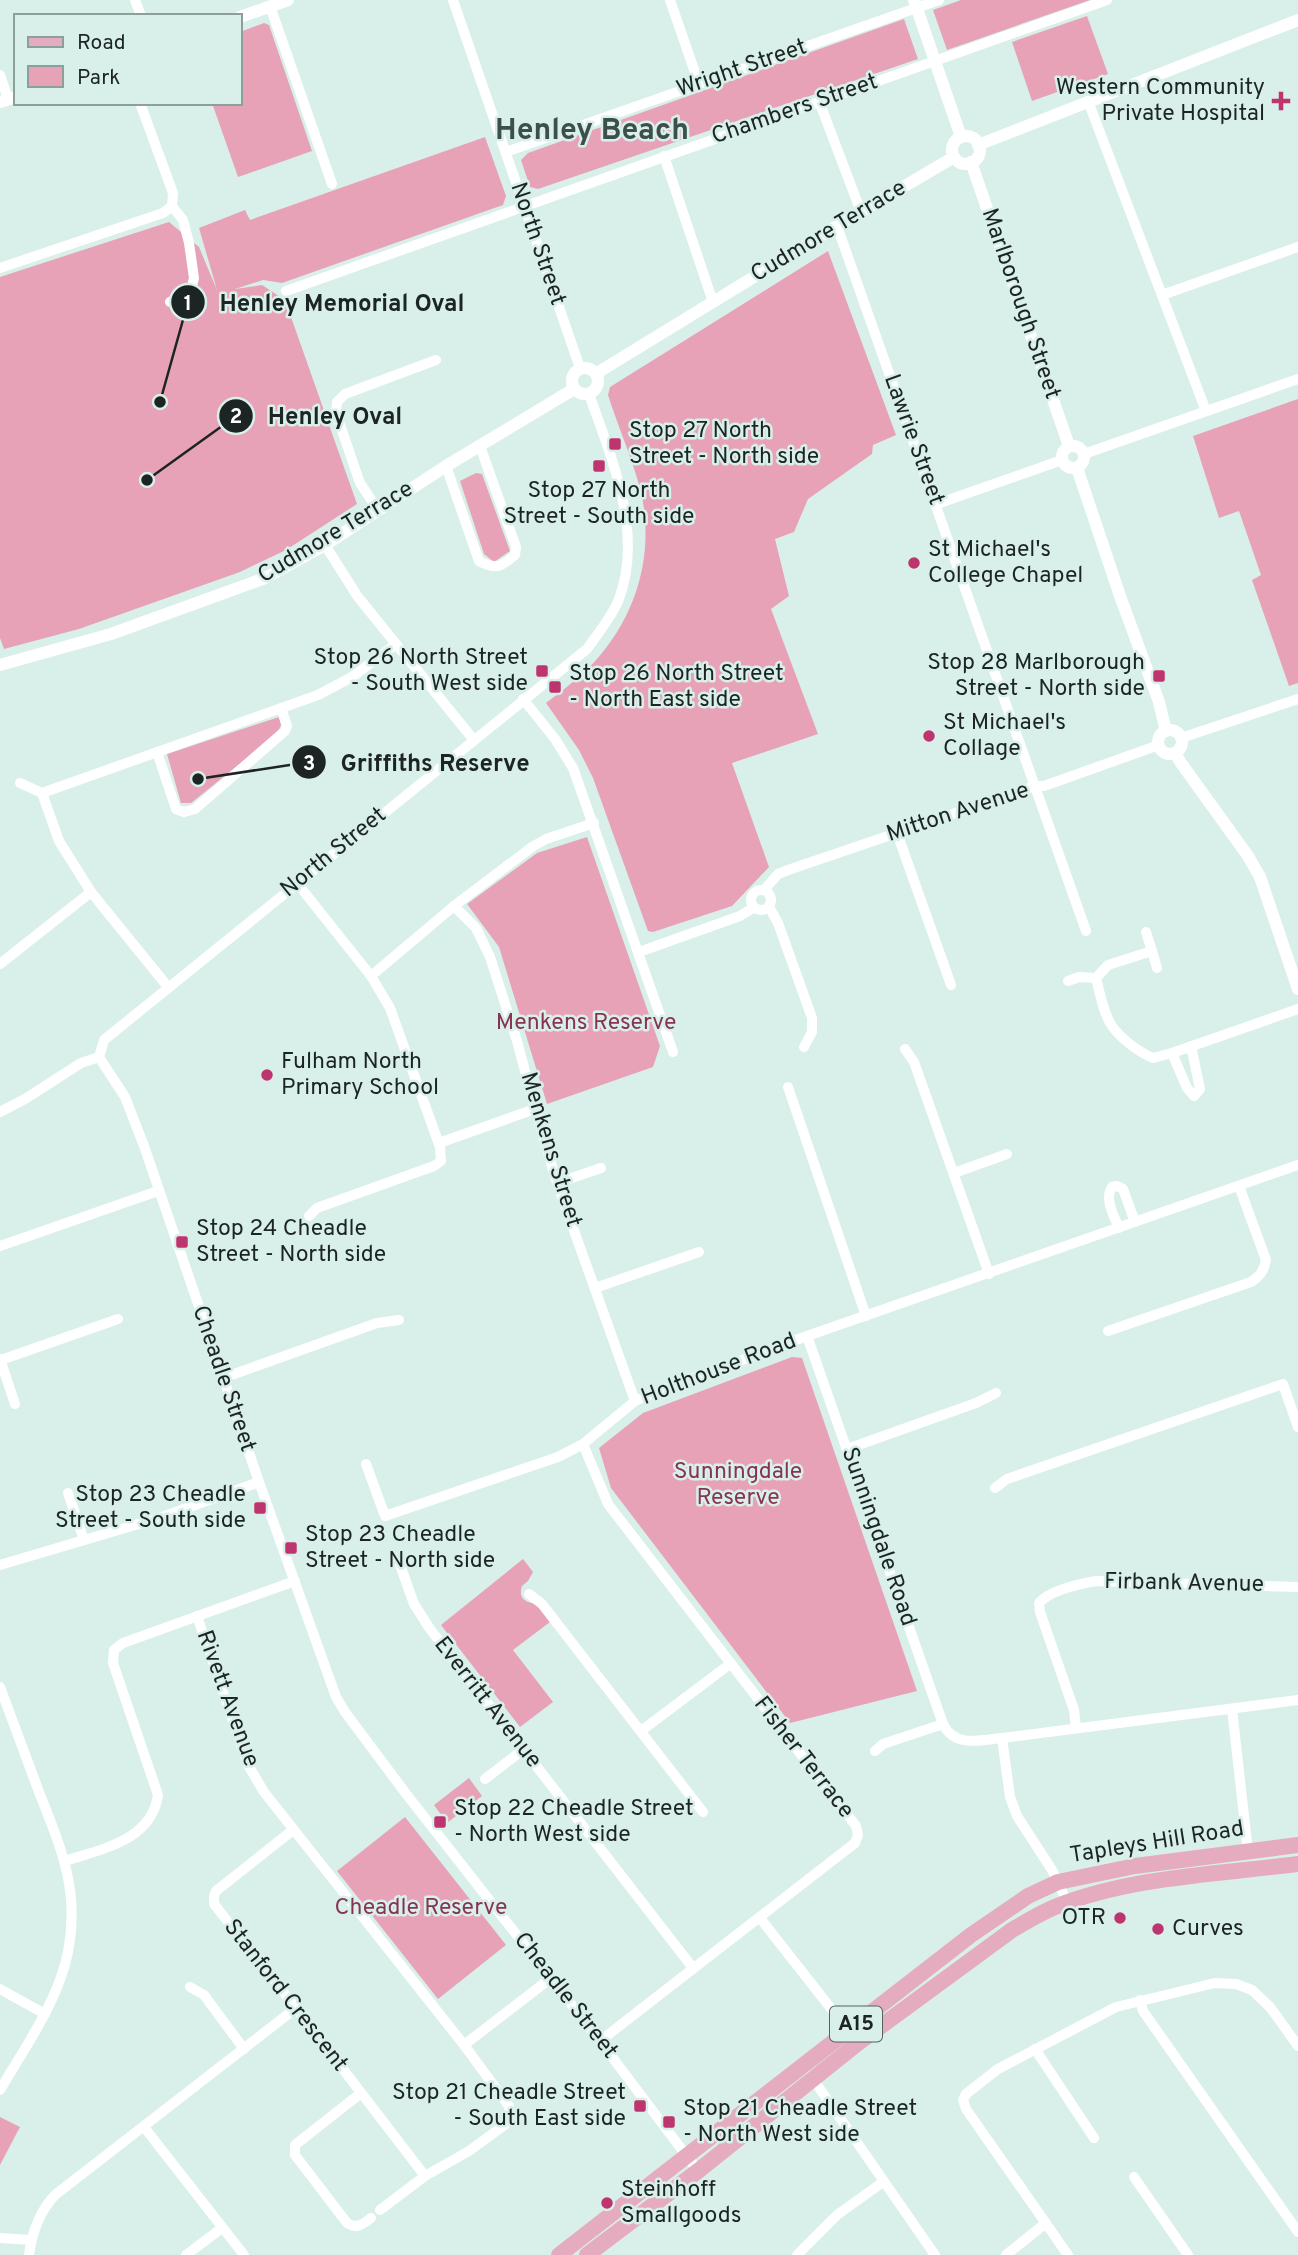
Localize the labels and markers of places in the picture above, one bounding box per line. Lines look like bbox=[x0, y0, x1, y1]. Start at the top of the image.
place label: Western Community Private Hospital bbox=[1056, 74, 1265, 129]
marker: Western Community Private Hospital bbox=[1271, 91, 1291, 111]
callout: Henley Memorial Oval bbox=[171, 280, 479, 325]
callout: Henley Oval bbox=[219, 393, 416, 438]
place label: Stop 27 North Street - North side bbox=[629, 417, 819, 472]
marker: Stop 27 North Street - North side bbox=[607, 436, 623, 452]
marker: Stop 27 North Street - South side bbox=[591, 458, 607, 474]
place label: Stop 27 North Street - South side bbox=[504, 477, 694, 532]
place label: St Michael's College Chapel bbox=[928, 536, 1083, 591]
marker: St Michael's College Chapel bbox=[906, 555, 922, 571]
place label: Stop 26 North Street - South West side bbox=[313, 644, 528, 699]
place label: Stop 28 Marlborough Street - North side bbox=[927, 649, 1145, 704]
place label: Stop 26 North Street - North East side bbox=[569, 660, 784, 715]
marker: Stop 26 North Street - South West side bbox=[534, 663, 550, 679]
marker: Stop 28 Marlborough Street - North side bbox=[1151, 668, 1167, 684]
marker: Stop 26 North Street - North East side bbox=[547, 679, 563, 695]
place label: St Michael's Collage bbox=[943, 709, 1066, 764]
marker: St Michael's Collage bbox=[921, 728, 937, 744]
callout: Griffiths Reserve bbox=[292, 740, 544, 785]
place label: Fulham North Primary School bbox=[281, 1048, 439, 1103]
marker: Fulham North Primary School bbox=[259, 1067, 275, 1083]
place label: Stop 24 Cheadle Street - North side bbox=[196, 1215, 386, 1270]
marker: Stop 24 Cheadle Street - North side bbox=[174, 1234, 190, 1250]
place label: Stop 23 Cheadle Street - South side bbox=[55, 1481, 246, 1536]
marker: Stop 23 Cheadle Street - South side bbox=[252, 1500, 268, 1516]
place label: Stop 23 Cheadle Street - North side bbox=[305, 1521, 495, 1576]
marker: Stop 23 Cheadle Street - North side bbox=[283, 1540, 299, 1556]
place label: Stop 22 Cheadle Street - North West side bbox=[454, 1795, 694, 1850]
marker: Stop 22 Cheadle Street - North West side bbox=[432, 1814, 448, 1830]
place label: OTR bbox=[1062, 1904, 1106, 1933]
marker: OTR bbox=[1112, 1910, 1128, 1926]
place label: Curves bbox=[1172, 1915, 1244, 1944]
marker: Curves bbox=[1150, 1921, 1166, 1937]
place label: Stop 21 Cheadle Street - South East side bbox=[392, 2079, 626, 2134]
place label: Stop 21 Cheadle Street - North West side bbox=[683, 2095, 917, 2150]
marker: Stop 21 Cheadle Street - South East side bbox=[632, 2098, 648, 2114]
marker: Stop 21 Cheadle Street - North West side bbox=[661, 2114, 677, 2130]
place label: Steinhoff Smallgoods bbox=[621, 2176, 741, 2231]
marker: Steinhoff Smallgoods bbox=[599, 2195, 615, 2211]

